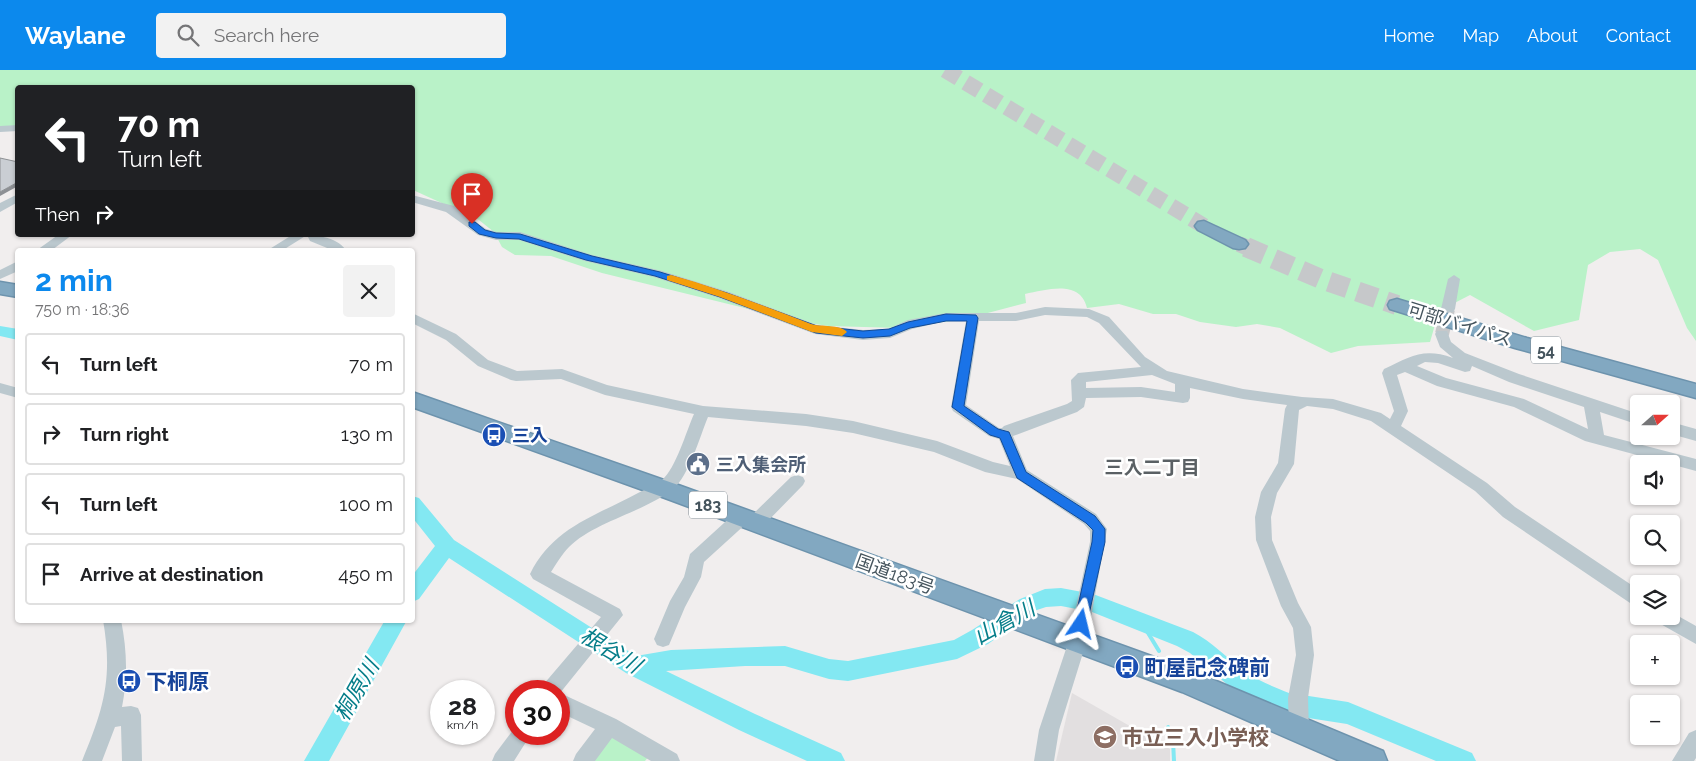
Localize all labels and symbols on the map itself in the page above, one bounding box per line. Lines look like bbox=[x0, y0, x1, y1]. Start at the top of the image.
pin bbox=[451, 173, 493, 224]
street label: 可部バイパス bbox=[1405, 298, 1515, 350]
road number: 54 bbox=[1531, 336, 1561, 364]
north arrow bbox=[1630, 395, 1680, 445]
bus stop icon: 三入 bbox=[481, 422, 507, 448]
place label: 三入 bbox=[512, 425, 548, 446]
public building icon: 三入集会所 bbox=[685, 451, 711, 477]
place label: 三入集会所 bbox=[716, 454, 806, 475]
district label: 三入二丁目 bbox=[1104, 456, 1200, 478]
road number: 183 bbox=[689, 492, 727, 518]
street label: 国道183号 bbox=[853, 550, 937, 598]
water label: 山倉川 bbox=[969, 594, 1041, 649]
position arrow bbox=[1054, 597, 1106, 649]
water label: 根谷川 bbox=[576, 622, 648, 679]
water label: 桐原川 bbox=[328, 653, 385, 725]
bus stop icon: 町屋記念碑前 bbox=[1114, 654, 1140, 680]
place label: 町屋記念碑前 bbox=[1144, 655, 1270, 680]
bus stop icon: 下桐原 bbox=[116, 668, 142, 694]
place label: 下桐原 bbox=[146, 669, 209, 694]
speed limit sign: 30 bbox=[505, 680, 570, 745]
school or university icon: 市立三入小学校 bbox=[1092, 724, 1118, 750]
place label: 市立三入小学校 bbox=[1122, 725, 1269, 750]

